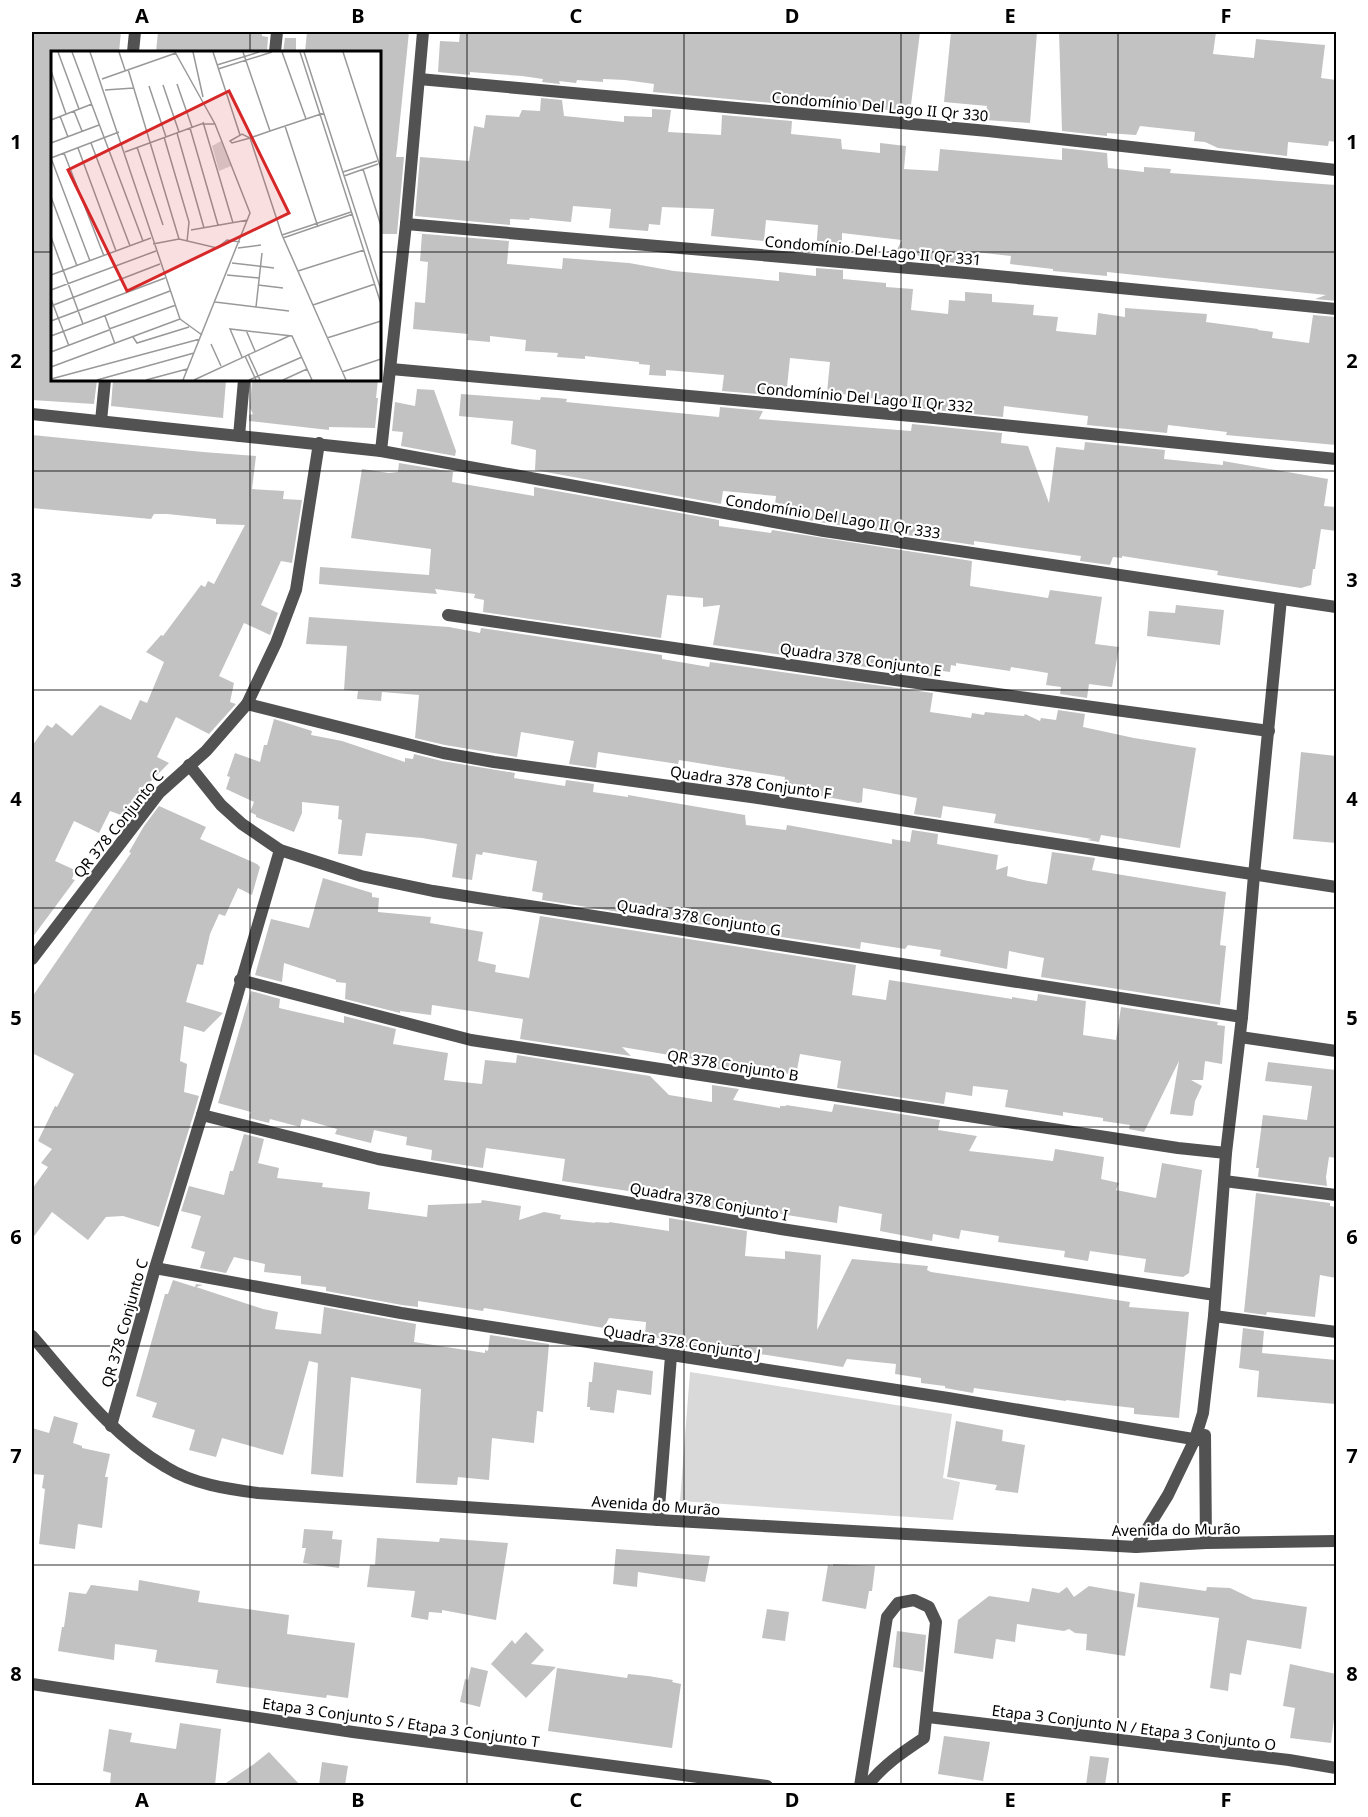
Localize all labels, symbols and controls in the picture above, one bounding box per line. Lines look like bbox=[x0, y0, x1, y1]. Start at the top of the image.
text: A bbox=[135, 2, 149, 29]
text: B bbox=[351, 2, 365, 29]
text: C bbox=[570, 2, 583, 29]
text: D bbox=[785, 2, 799, 29]
text: E bbox=[1004, 2, 1016, 29]
text: F bbox=[1221, 2, 1231, 29]
inset map bbox=[51, 51, 381, 381]
street label: Condomínio Del Lago II Qr 330 bbox=[771, 87, 989, 125]
text: 1 bbox=[10, 128, 22, 155]
text: 1 bbox=[1346, 128, 1358, 155]
street label: Condomínio Del Lago II Qr 331 bbox=[764, 231, 982, 269]
text: 2 bbox=[10, 347, 22, 374]
text: 2 bbox=[1346, 347, 1358, 374]
street label: Condomínio Del Lago II Qr 332 bbox=[756, 378, 974, 416]
street label: Condomínio Del Lago II Qr 333 bbox=[724, 489, 942, 543]
text: 3 bbox=[10, 566, 22, 593]
text: 3 bbox=[1346, 566, 1358, 593]
street label: Quadra 378 Conjunto E bbox=[779, 638, 943, 680]
street label: Quadra 378 Conjunto F bbox=[669, 761, 833, 803]
street label: QR 378 Conjunto C bbox=[68, 766, 168, 882]
text: 4 bbox=[10, 785, 22, 812]
text: 4 bbox=[1346, 785, 1358, 812]
street label: Quadra 378 Conjunto G bbox=[615, 894, 783, 940]
text: 5 bbox=[10, 1004, 22, 1031]
text: 5 bbox=[1346, 1004, 1358, 1031]
street label: QR 378 Conjunto B bbox=[666, 1045, 800, 1085]
street label: Quadra 378 Conjunto I bbox=[628, 1177, 790, 1225]
text: 6 bbox=[10, 1223, 22, 1250]
text: 6 bbox=[1346, 1223, 1358, 1250]
street label: QR 378 Conjunto C bbox=[96, 1256, 152, 1390]
street label: Quadra 378 Conjunto J bbox=[602, 1320, 762, 1364]
text: 7 bbox=[10, 1442, 22, 1469]
text: 7 bbox=[1346, 1442, 1358, 1469]
street label: Avenida do Murão bbox=[591, 1491, 721, 1519]
street label: Avenida do Murão bbox=[1111, 1518, 1241, 1540]
text: 8 bbox=[10, 1660, 22, 1687]
text: 8 bbox=[1346, 1660, 1358, 1687]
street label: Etapa 3 Conjunto S / Etapa 3 Conjunto T bbox=[261, 1693, 541, 1751]
street label: Etapa 3 Conjunto N / Etapa 3 Conjunto O bbox=[991, 1700, 1277, 1754]
text: A bbox=[135, 1786, 149, 1813]
text: B bbox=[351, 1786, 365, 1813]
text: C bbox=[570, 1786, 583, 1813]
text: D bbox=[785, 1786, 799, 1813]
text: E bbox=[1004, 1786, 1016, 1813]
text: F bbox=[1221, 1786, 1231, 1813]

